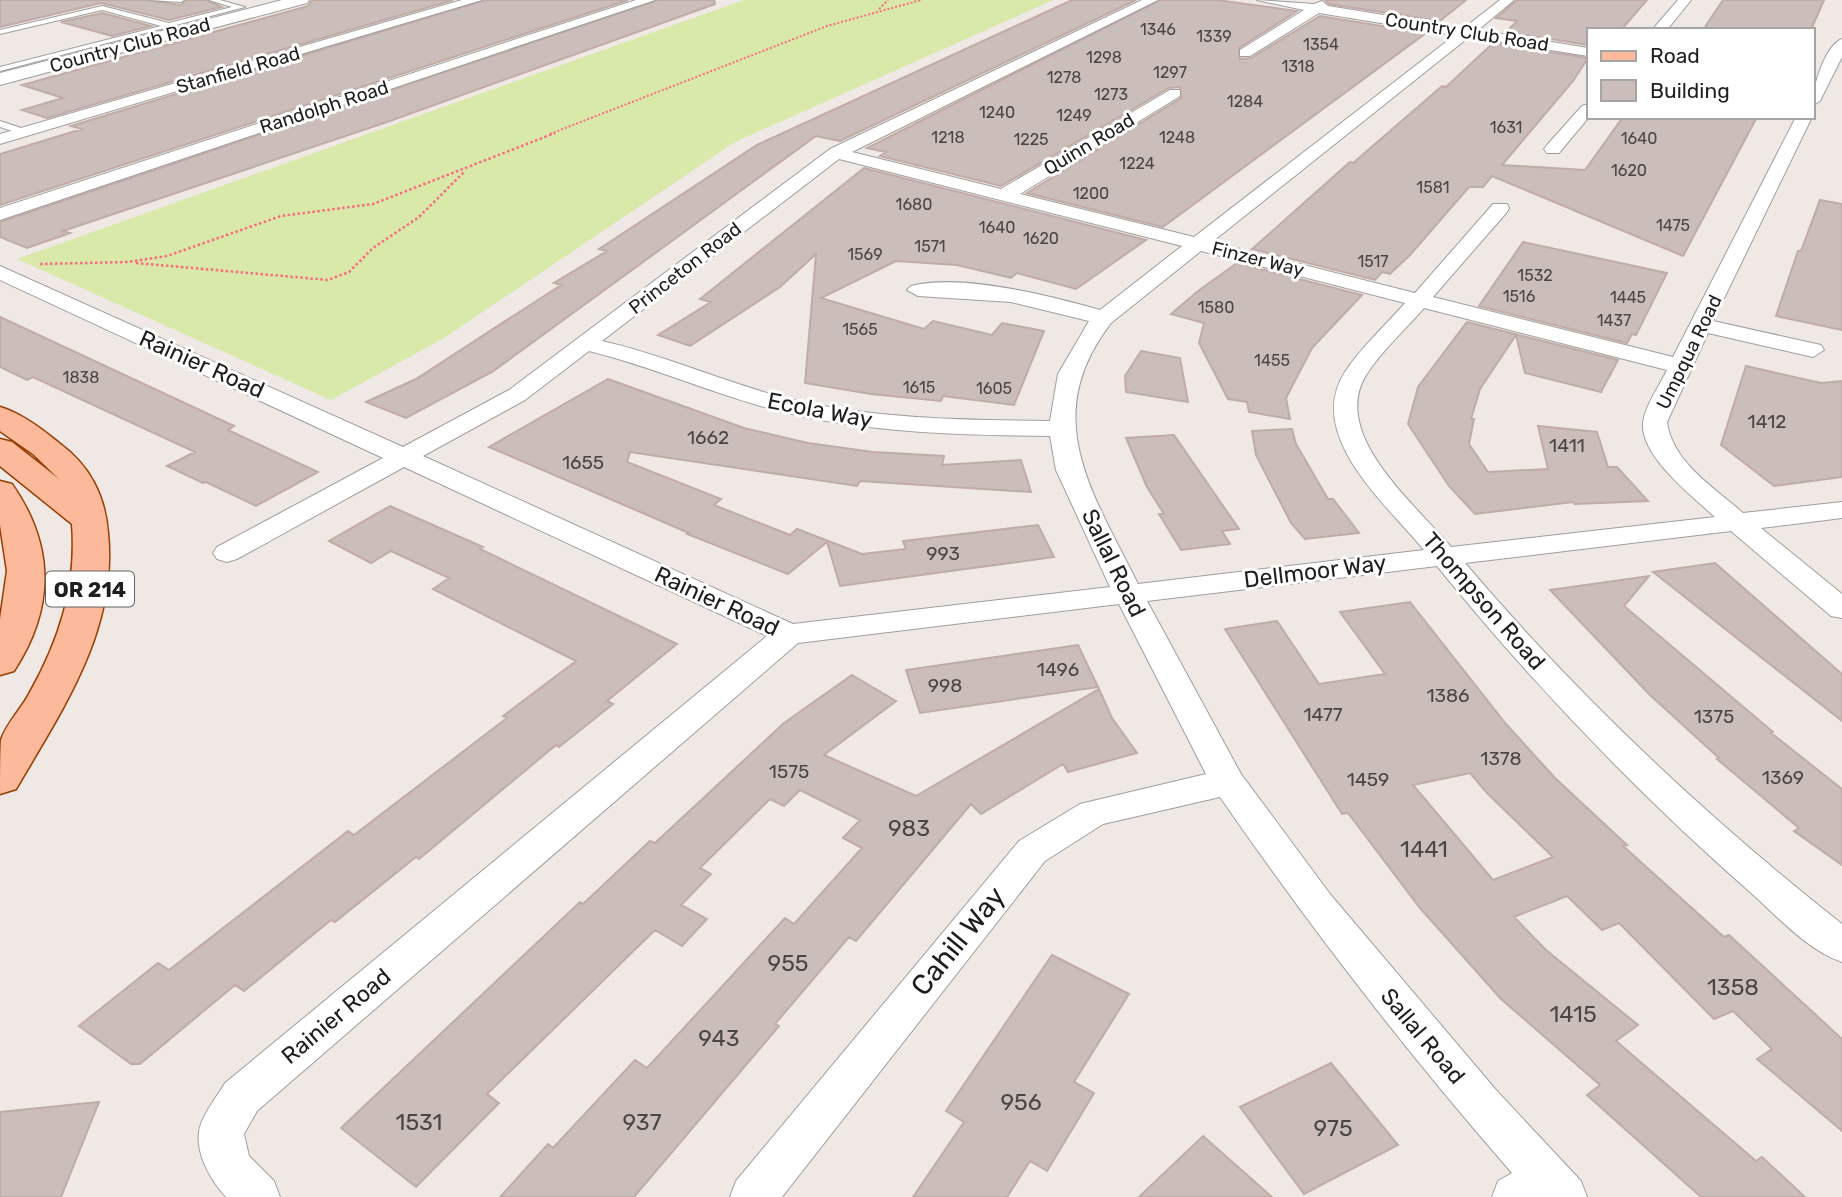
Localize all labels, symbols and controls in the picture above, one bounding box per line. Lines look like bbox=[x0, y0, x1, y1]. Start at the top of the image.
street label: Country Club Road bbox=[1384, 8, 1550, 56]
street label: Country Club Road bbox=[47, 12, 213, 78]
house number: 1346 bbox=[1140, 20, 1176, 39]
house number: 1339 bbox=[1196, 27, 1232, 46]
legend bbox=[1587, 28, 1814, 119]
house number: 1354 bbox=[1303, 35, 1339, 54]
street label: Stanfield Road bbox=[173, 41, 303, 99]
text: Road bbox=[1650, 43, 1700, 68]
house number: 1298 bbox=[1086, 48, 1122, 67]
house number: 1318 bbox=[1281, 57, 1315, 76]
house number: 1297 bbox=[1153, 63, 1187, 82]
house number: 1278 bbox=[1047, 68, 1081, 87]
street label: Randolph Road bbox=[257, 75, 391, 139]
text: Building bbox=[1650, 78, 1730, 103]
house number: 1273 bbox=[1094, 85, 1128, 104]
house number: 1284 bbox=[1227, 92, 1263, 111]
house number: 1240 bbox=[979, 103, 1015, 122]
house number: 1249 bbox=[1056, 106, 1092, 125]
street label: Quinn Road bbox=[1040, 108, 1138, 180]
house number: 1631 bbox=[1490, 118, 1522, 137]
house number: 1218 bbox=[931, 128, 965, 147]
house number: 1248 bbox=[1159, 128, 1195, 147]
house number: 1640 bbox=[1621, 129, 1657, 148]
house number: 1225 bbox=[1013, 130, 1049, 149]
house number: 1224 bbox=[1119, 154, 1155, 173]
house number: 1620 bbox=[1611, 161, 1647, 180]
house number: 1581 bbox=[1416, 178, 1450, 197]
house number: 1200 bbox=[1073, 184, 1109, 203]
house number: 1680 bbox=[896, 195, 932, 214]
house number: 1475 bbox=[1656, 216, 1690, 235]
street label: Princeton Road bbox=[624, 217, 746, 319]
house number: 1640 bbox=[979, 218, 1015, 237]
house number: 1620 bbox=[1023, 229, 1059, 248]
street label: Finzer Way bbox=[1210, 236, 1306, 282]
house number: 1571 bbox=[914, 237, 946, 256]
house number: 1569 bbox=[847, 245, 883, 264]
house number: 1517 bbox=[1357, 252, 1389, 271]
house number: 1532 bbox=[1517, 266, 1553, 285]
house number: 1516 bbox=[1503, 287, 1536, 306]
house number: 1445 bbox=[1610, 288, 1646, 307]
street label: Umpqua Road bbox=[1651, 291, 1727, 413]
house number: 1580 bbox=[1198, 298, 1234, 317]
house number: 1437 bbox=[1597, 311, 1631, 330]
house number: 1565 bbox=[842, 320, 878, 339]
street label: Rainier Road bbox=[135, 324, 269, 404]
house number: 1455 bbox=[1254, 351, 1290, 370]
house number: 1838 bbox=[63, 368, 99, 387]
house number: 1615 bbox=[903, 378, 935, 397]
house number: 1605 bbox=[976, 379, 1012, 398]
street label: Ecola Way bbox=[765, 386, 875, 434]
house number: 1412 bbox=[1748, 410, 1786, 433]
house number: 1662 bbox=[687, 426, 729, 449]
house number: 1411 bbox=[1549, 434, 1585, 457]
house number: 1655 bbox=[562, 451, 604, 474]
street label: Sallal Road bbox=[1076, 504, 1152, 622]
street label: Thompson Road bbox=[1417, 526, 1551, 676]
house number: 993 bbox=[926, 542, 960, 565]
street label: Dellmoor Way bbox=[1242, 548, 1388, 594]
street label: Rainier Road bbox=[650, 560, 784, 642]
road number: OR 214 bbox=[46, 572, 134, 606]
house number: 1496 bbox=[1037, 658, 1079, 681]
house number: 998 bbox=[928, 674, 962, 697]
house number: 1386 bbox=[1426, 684, 1470, 707]
house number: 1477 bbox=[1303, 703, 1343, 726]
house number: 1375 bbox=[1694, 705, 1734, 728]
house number: 1378 bbox=[1480, 747, 1522, 770]
house number: 1575 bbox=[769, 760, 809, 783]
house number: 1369 bbox=[1762, 766, 1804, 789]
house number: 1459 bbox=[1347, 768, 1389, 791]
house number: 983 bbox=[888, 814, 930, 842]
house number: 1441 bbox=[1400, 835, 1448, 863]
street label: Cahill Way bbox=[904, 880, 1012, 1002]
house number: 955 bbox=[768, 949, 808, 977]
street label: Rainier Road bbox=[276, 962, 396, 1070]
house number: 1358 bbox=[1707, 973, 1759, 1001]
street label: Sallal Road bbox=[1375, 982, 1471, 1090]
house number: 1415 bbox=[1549, 1000, 1597, 1028]
house number: 943 bbox=[698, 1024, 740, 1052]
house number: 956 bbox=[1000, 1088, 1042, 1116]
house number: 1531 bbox=[396, 1108, 442, 1136]
house number: 937 bbox=[623, 1108, 662, 1136]
house number: 975 bbox=[1313, 1114, 1353, 1142]

